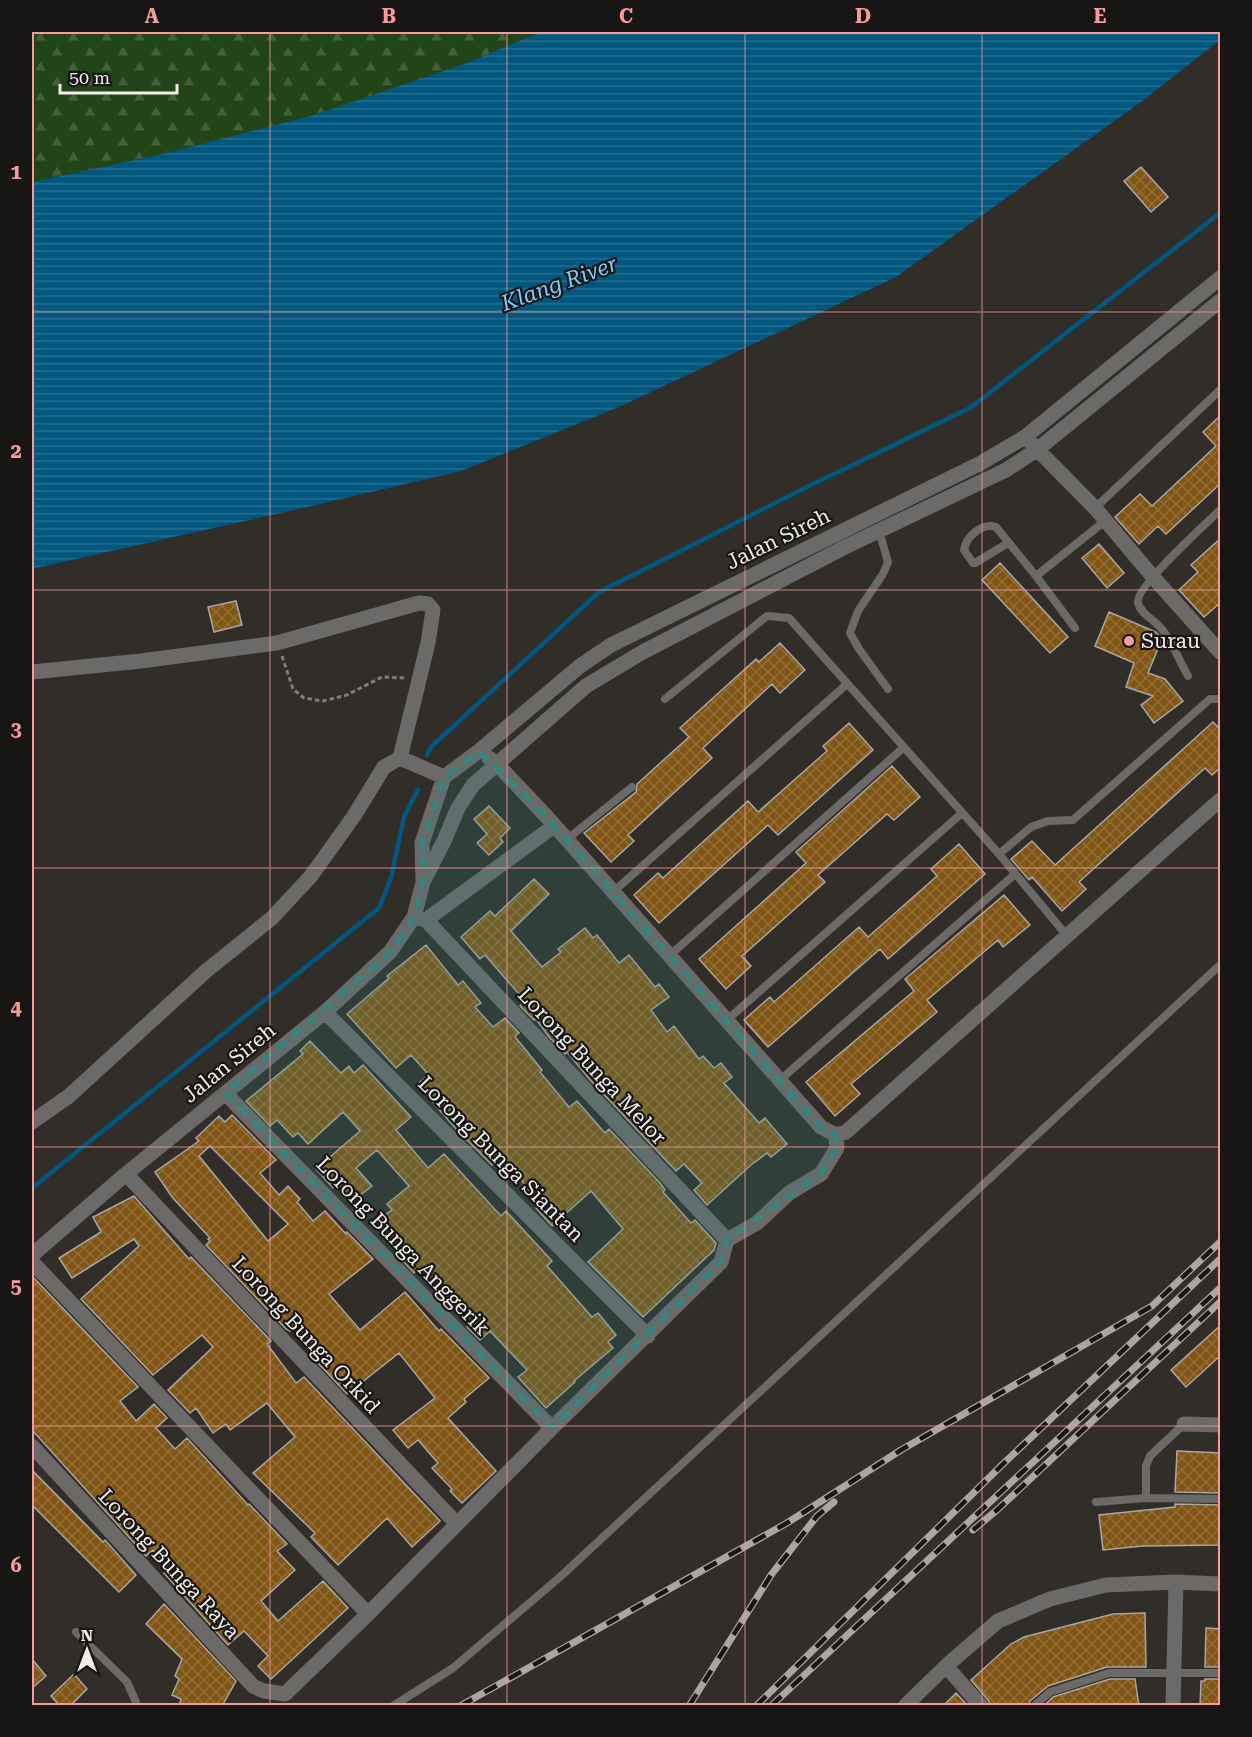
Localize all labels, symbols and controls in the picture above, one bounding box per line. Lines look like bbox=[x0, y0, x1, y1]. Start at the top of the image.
text: A bbox=[145, 4, 160, 28]
text: B bbox=[382, 4, 396, 28]
text: C bbox=[619, 4, 633, 28]
text: D bbox=[855, 4, 871, 28]
text: E bbox=[1094, 4, 1107, 28]
scale bar bbox=[60, 57, 177, 95]
text: 50 m bbox=[69, 67, 110, 88]
text: 1 bbox=[10, 160, 22, 184]
water label: Klang River bbox=[497, 251, 621, 316]
text: 2 bbox=[10, 439, 22, 463]
street label: Jalan Sireh bbox=[722, 503, 834, 574]
place label: Surau bbox=[1141, 629, 1200, 653]
marker: Surau bbox=[1122, 634, 1136, 648]
text: 3 bbox=[10, 717, 22, 741]
street label: Lorong Bunga Melor bbox=[513, 982, 671, 1150]
text: 4 bbox=[10, 996, 22, 1020]
street label: Jalan Sireh bbox=[178, 1018, 281, 1108]
street label: Lorong Bunga Siantan bbox=[413, 1071, 589, 1247]
street label: Lorong Bunga Anggerik bbox=[311, 1152, 495, 1340]
street label: Lorong Bunga Orkid bbox=[227, 1252, 385, 1419]
text: 5 bbox=[10, 1274, 22, 1298]
street label: Lorong Bunga Raya bbox=[94, 1484, 245, 1644]
text: 6 bbox=[10, 1553, 22, 1577]
north arrow bbox=[57, 1620, 117, 1680]
text: N bbox=[81, 1626, 93, 1645]

